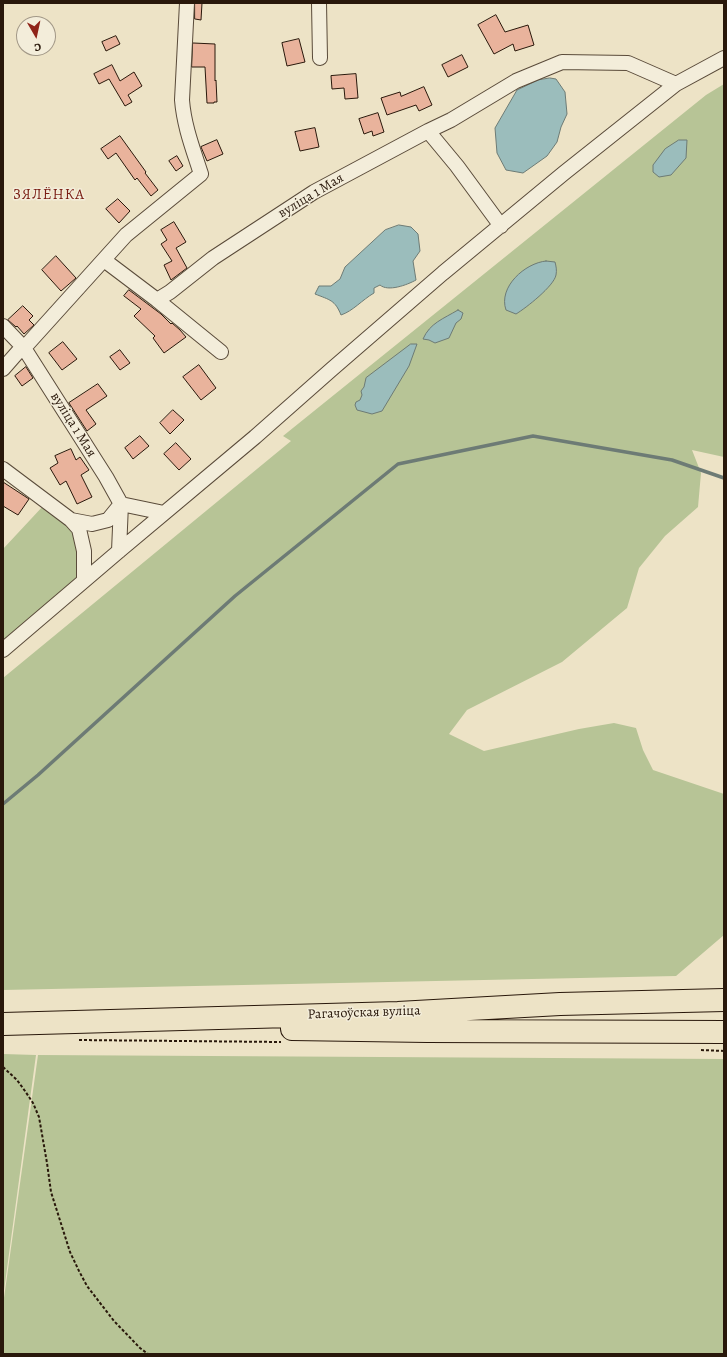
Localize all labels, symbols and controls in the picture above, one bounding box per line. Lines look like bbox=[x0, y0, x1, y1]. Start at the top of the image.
north arrow bbox=[16, 16, 56, 56]
text: С bbox=[33, 39, 42, 55]
street label: вуліца 1 Мая bbox=[275, 170, 347, 222]
district label: ЗЯЛЁНКА bbox=[13, 186, 85, 204]
street label: вуліца 1 Мая bbox=[46, 389, 100, 461]
street label: Рагачоўская вуліца bbox=[307, 1003, 421, 1023]

